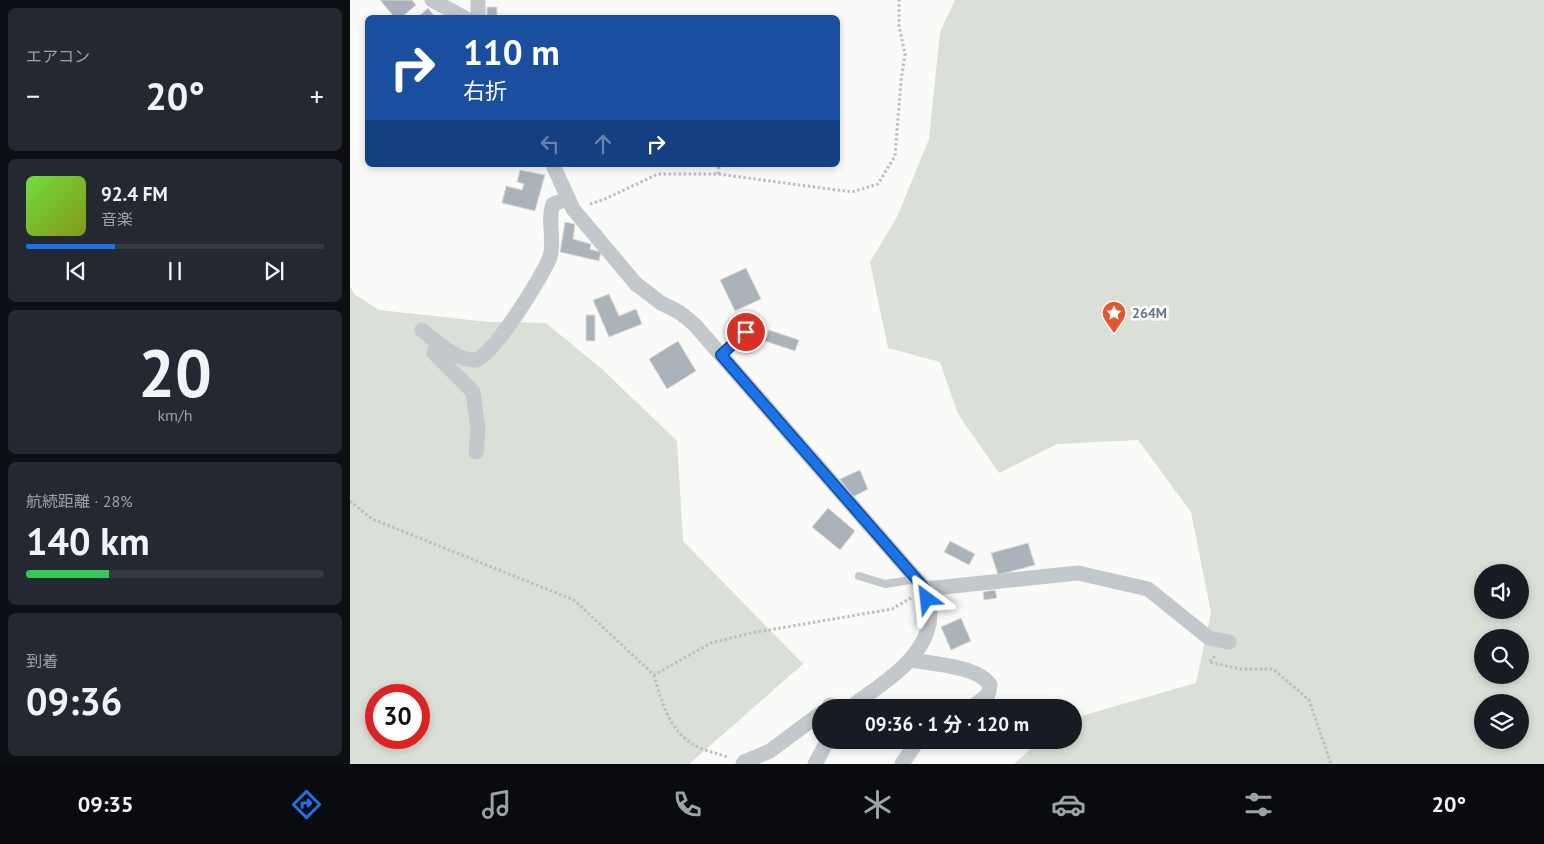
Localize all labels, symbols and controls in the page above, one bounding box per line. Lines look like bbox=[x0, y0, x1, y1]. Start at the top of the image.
text: 110 m bbox=[463, 29, 560, 75]
icon: right bbox=[380, 35, 445, 100]
text: エアコン bbox=[26, 46, 90, 66]
text: 20° bbox=[145, 71, 205, 120]
text: − bbox=[26, 77, 40, 114]
text: + bbox=[310, 77, 324, 114]
text: 右折 bbox=[463, 77, 507, 105]
icon: left bbox=[536, 130, 564, 158]
icon: ahead bbox=[589, 130, 617, 158]
icon: right bbox=[642, 130, 670, 158]
text: 92.4 FM bbox=[101, 182, 168, 206]
text: 音楽 bbox=[101, 209, 133, 229]
icon: previous bbox=[62, 257, 90, 285]
icon: pause bbox=[161, 257, 189, 285]
icon: next bbox=[260, 257, 288, 285]
place icon: 264M bbox=[1101, 300, 1127, 334]
place label: 264M bbox=[1132, 304, 1167, 322]
pin bbox=[725, 311, 767, 353]
icon: arrive bbox=[732, 318, 760, 346]
text: 20 bbox=[138, 330, 212, 414]
text: km/h bbox=[157, 405, 193, 425]
text: 航続距離 · 28% bbox=[26, 491, 133, 511]
text: 140 km bbox=[26, 516, 150, 565]
map controls bbox=[1474, 564, 1529, 749]
button: sound bbox=[1474, 564, 1529, 619]
position arrow bbox=[900, 572, 952, 624]
button: search bbox=[1474, 629, 1529, 684]
text: 到着 bbox=[26, 651, 58, 671]
text: 09:36 bbox=[26, 676, 122, 725]
speed limit sign: 30 bbox=[365, 684, 430, 749]
button: layers bbox=[1474, 694, 1529, 749]
text: 09:36 · 1 分 · 120 m bbox=[865, 712, 1029, 736]
icon: directions bbox=[289, 787, 324, 822]
icon: music bbox=[479, 787, 514, 822]
icon: phone bbox=[670, 787, 705, 822]
icon: climate bbox=[860, 787, 895, 822]
icon: car bbox=[1051, 787, 1086, 822]
icon: filters bbox=[1241, 787, 1276, 822]
text: 09:35 bbox=[78, 790, 134, 818]
text: 20° bbox=[1432, 790, 1466, 818]

